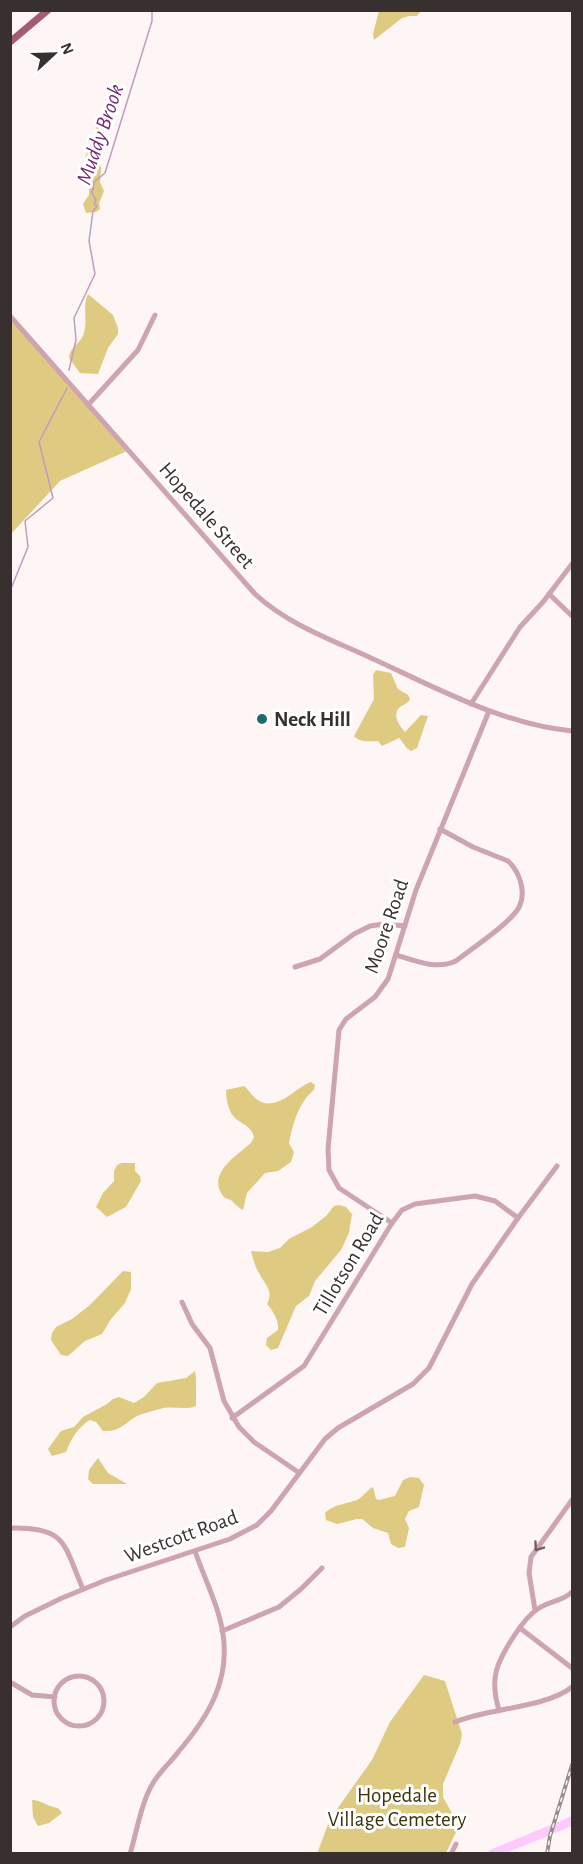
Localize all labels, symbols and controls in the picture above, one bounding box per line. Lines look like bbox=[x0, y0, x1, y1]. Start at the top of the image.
north arrow bbox=[24, 24, 84, 84]
text: N bbox=[57, 41, 76, 57]
water label: Muddy Brook bbox=[73, 81, 127, 187]
street label: Hopedale Street bbox=[155, 458, 258, 573]
place label: Neck Hill bbox=[274, 709, 351, 730]
marker: Neck Hill bbox=[255, 712, 269, 726]
street label: Moore Road bbox=[361, 876, 412, 976]
street label: Tillotson Road bbox=[309, 1209, 388, 1320]
street label: Westcott Road bbox=[122, 1506, 241, 1567]
one-way arrow bbox=[534, 1541, 545, 1552]
park label: Hopedale Village Cemetery bbox=[327, 1785, 467, 1830]

